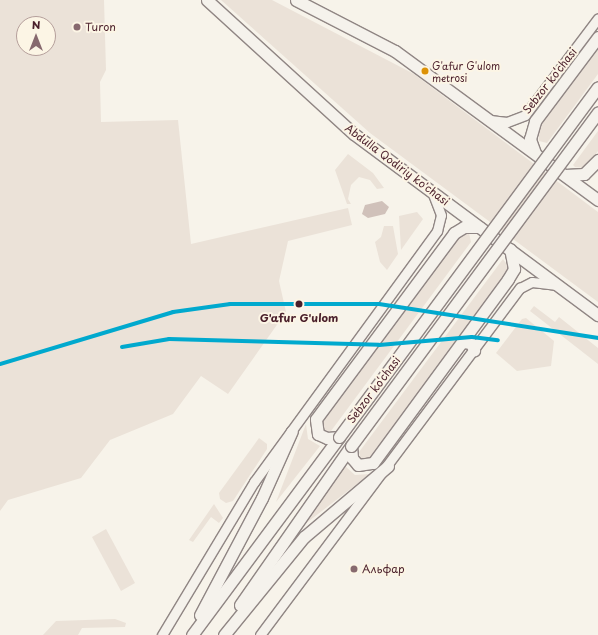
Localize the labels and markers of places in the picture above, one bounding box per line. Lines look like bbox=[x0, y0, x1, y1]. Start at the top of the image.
place label: Turon bbox=[85, 20, 116, 34]
marker: Turon bbox=[72, 22, 82, 32]
place label: G'afur G'ulom metrosi bbox=[432, 59, 500, 82]
marker: G'afur G'ulom metrosi bbox=[420, 66, 430, 76]
marker: G'afur G'ulom bbox=[293, 298, 305, 310]
place label: G'afur G'ulom bbox=[260, 311, 338, 325]
place label: Альфар bbox=[362, 562, 405, 576]
marker: Альфар bbox=[349, 564, 359, 574]

